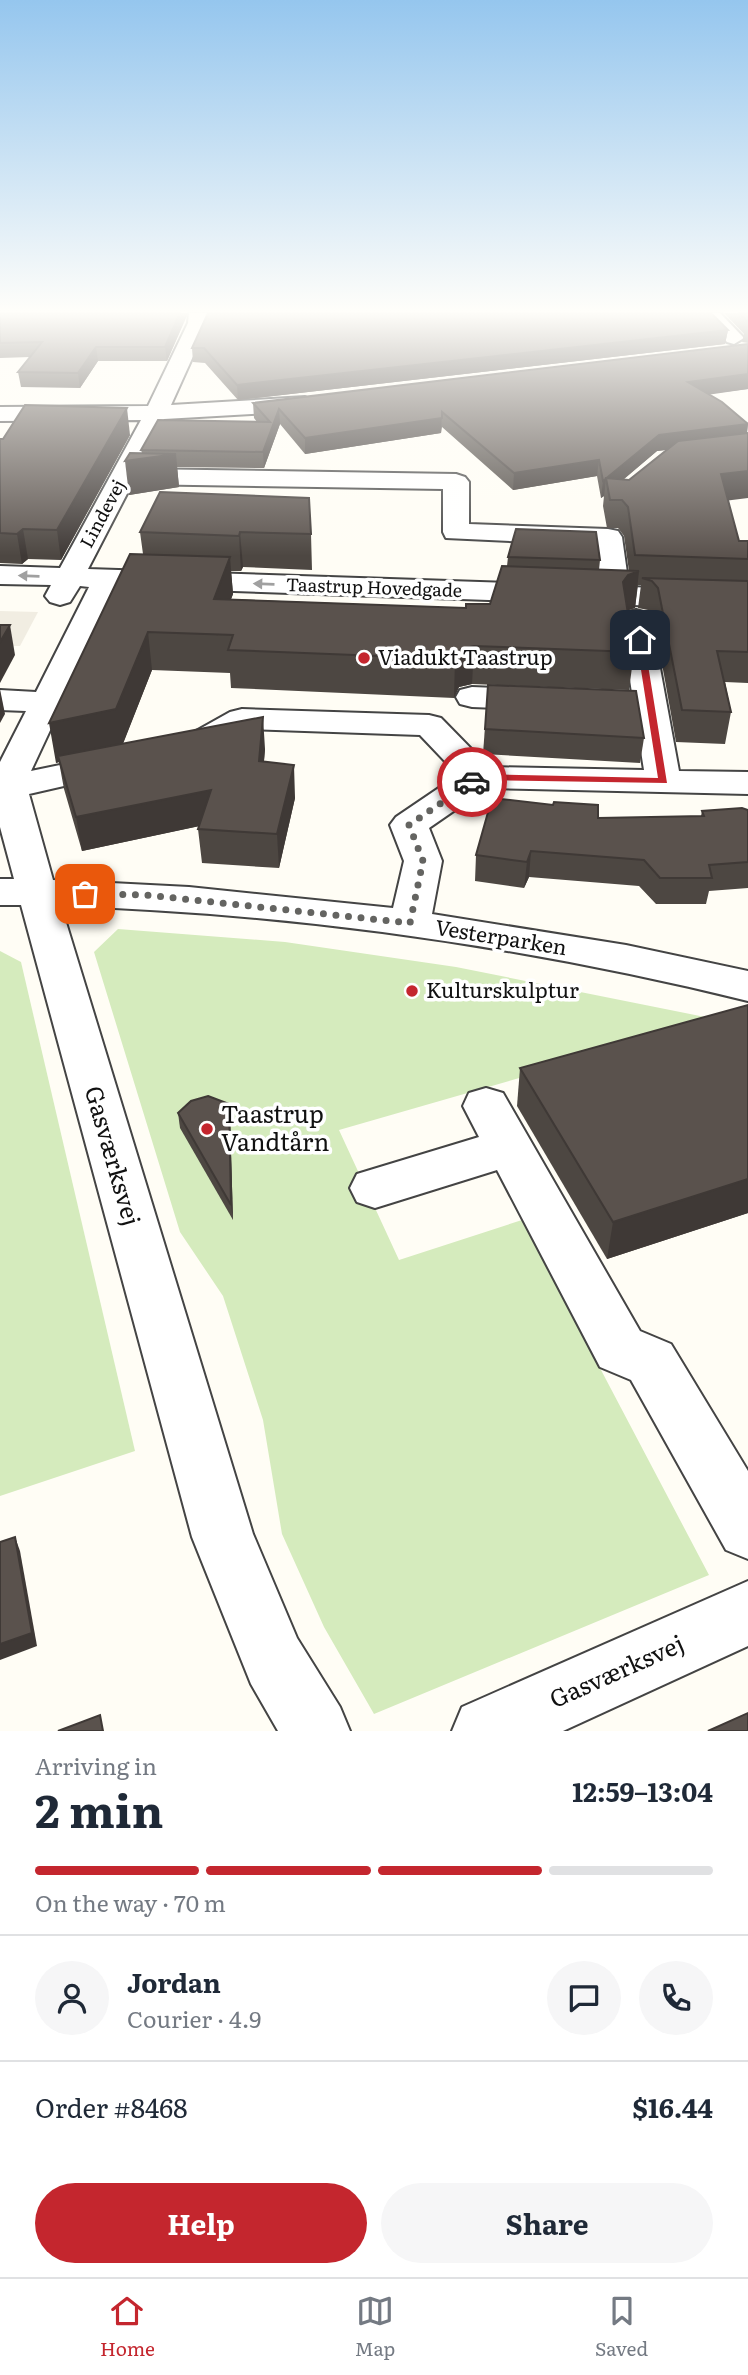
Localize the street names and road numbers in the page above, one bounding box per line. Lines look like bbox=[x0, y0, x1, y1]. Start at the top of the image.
street label: Lindevej bbox=[72, 474, 131, 552]
street label: Taastrup Hovedgade bbox=[286, 570, 463, 603]
street label: Vesterparken bbox=[433, 910, 570, 961]
street label: Gasværksvej bbox=[78, 1081, 151, 1229]
street label: Gasværksvej bbox=[543, 1624, 689, 1715]

